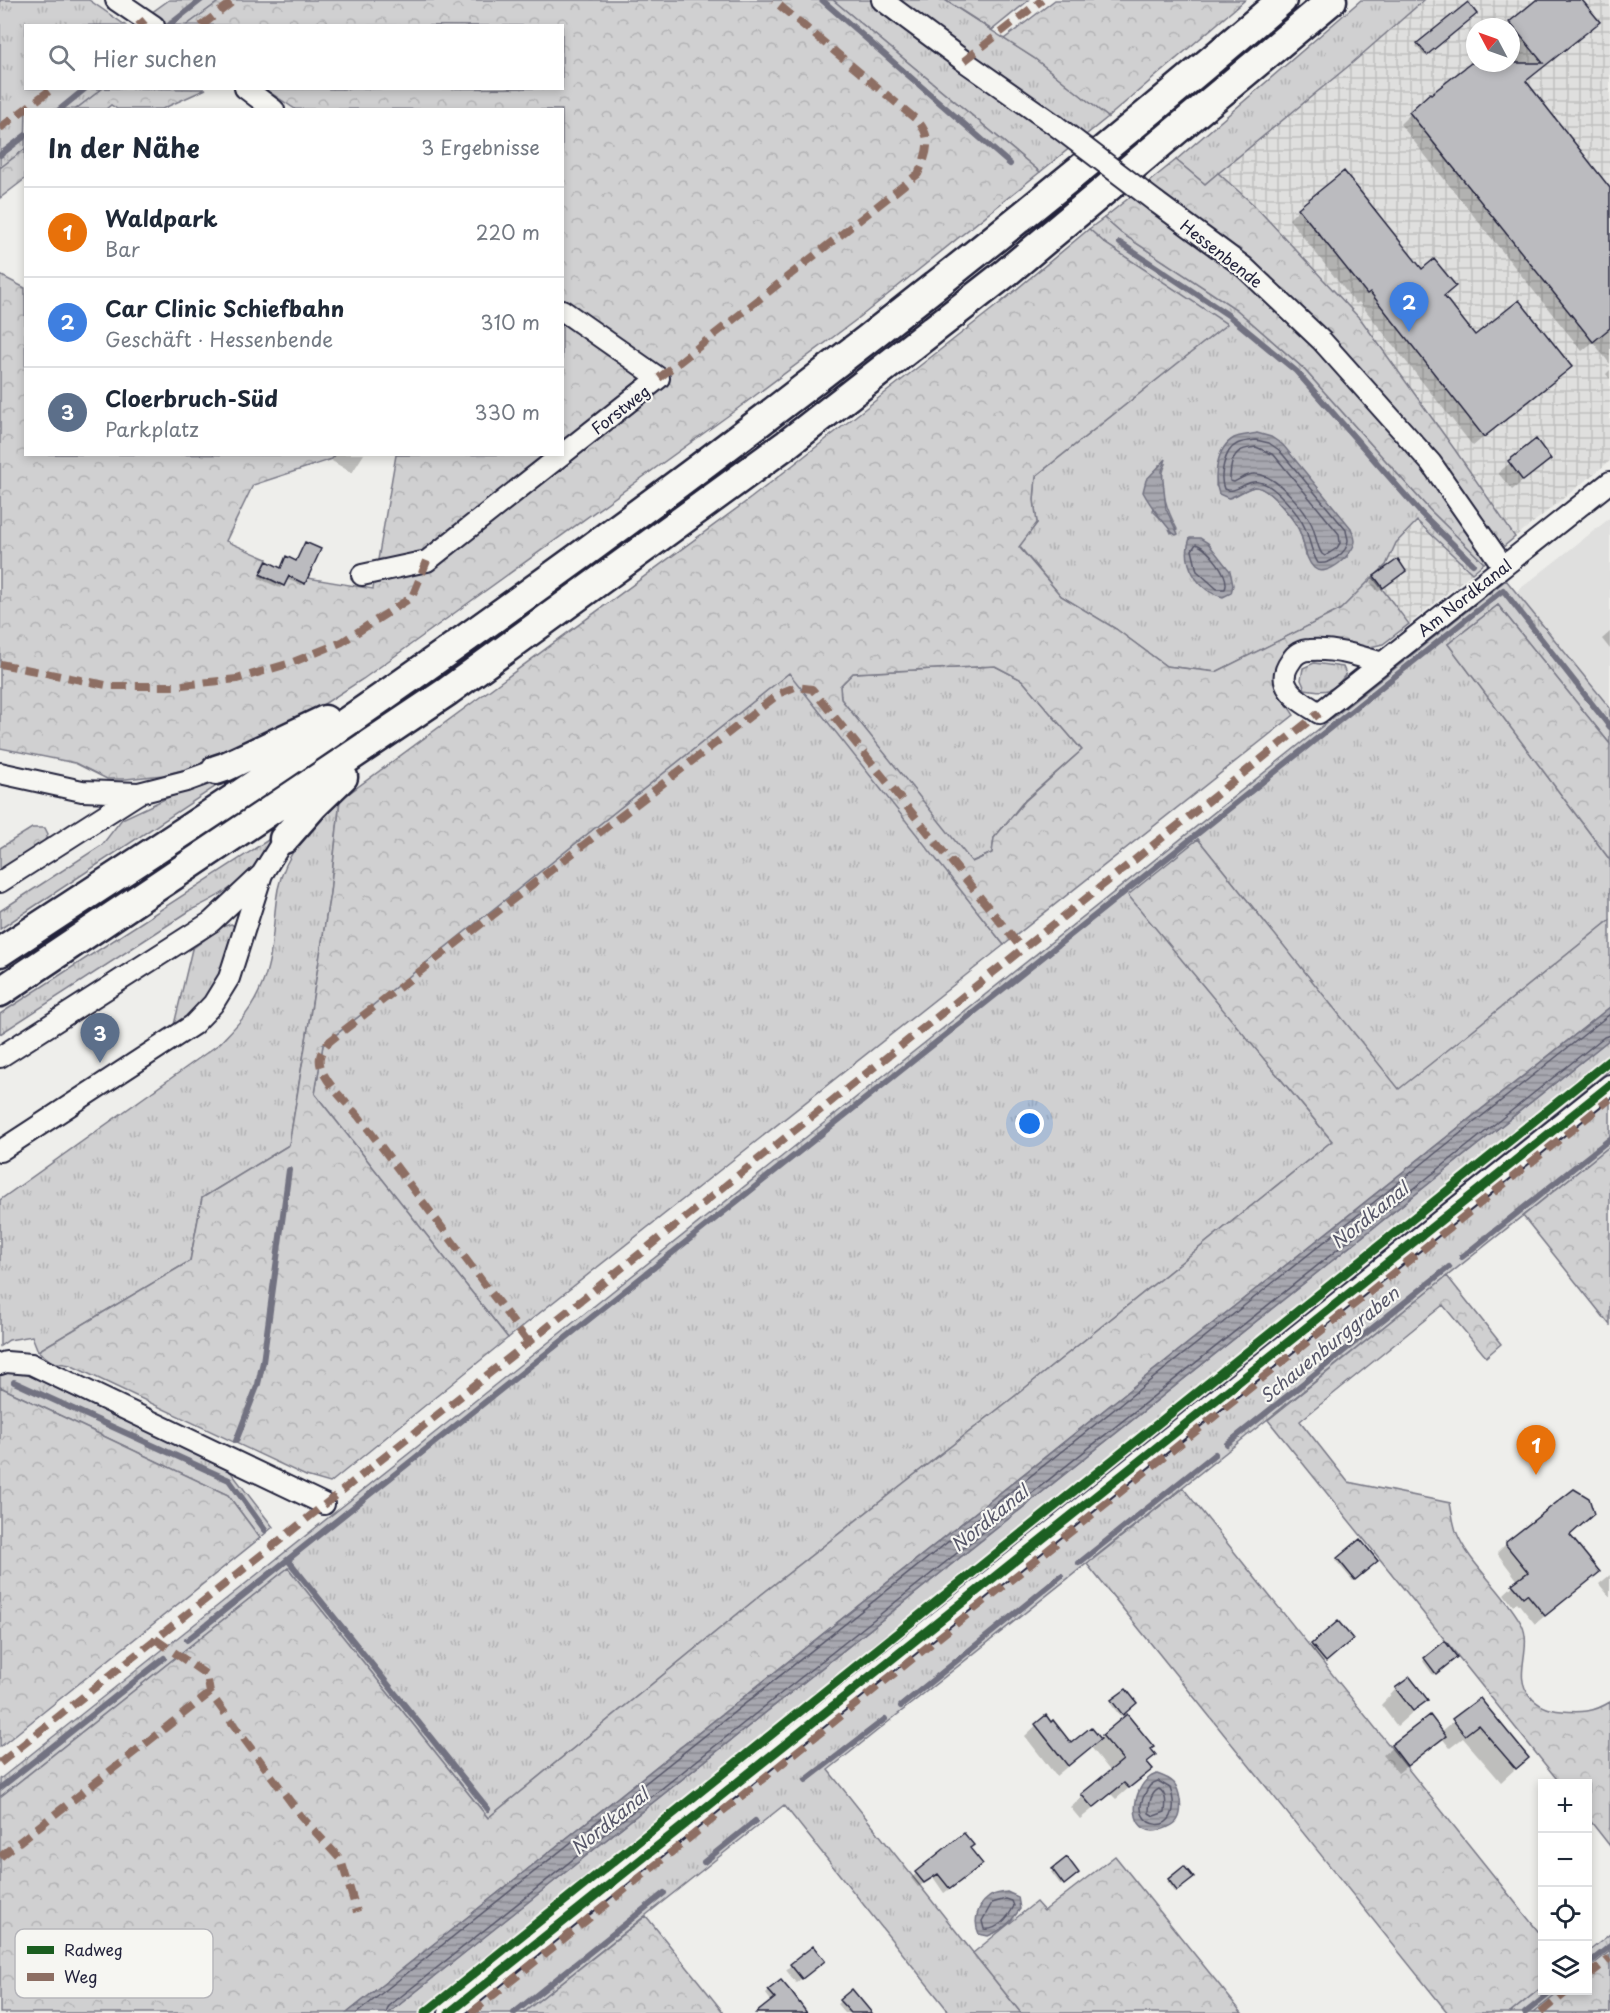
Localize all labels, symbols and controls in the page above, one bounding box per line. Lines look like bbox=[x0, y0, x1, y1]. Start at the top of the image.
north arrow bbox=[1466, 18, 1520, 72]
search box bbox=[24, 24, 564, 90]
icon: search bbox=[45, 41, 78, 74]
text: Hier suchen bbox=[93, 41, 217, 74]
text: In der Nähe bbox=[48, 128, 200, 167]
text: 3 Ergebnisse bbox=[421, 132, 540, 162]
text: Waldpark bbox=[105, 201, 218, 234]
street label: Hessenbende bbox=[1176, 213, 1269, 293]
text: 1 bbox=[63, 217, 72, 247]
text: 220 m bbox=[476, 217, 540, 247]
text: Bar bbox=[105, 234, 140, 264]
pin: 2 bbox=[1390, 282, 1428, 332]
text: Car Clinic Schiefbahn bbox=[105, 291, 344, 324]
text: 2 bbox=[60, 307, 75, 337]
text: 310 m bbox=[480, 307, 540, 337]
text: Geschäft · Hessenbende bbox=[105, 324, 333, 354]
street label: Forstweg bbox=[586, 378, 654, 440]
text: Cloerbruch-Süd bbox=[105, 381, 278, 414]
text: 3 bbox=[61, 397, 74, 427]
text: 330 m bbox=[474, 397, 540, 427]
text: Parkplatz bbox=[105, 414, 199, 444]
street label: Am Nordkanal bbox=[1412, 553, 1516, 641]
pin: 3 bbox=[80, 1014, 120, 1063]
your location bbox=[1015, 1109, 1044, 1138]
water label: Nordkanal bbox=[1324, 1173, 1416, 1255]
water label: Schauenburggraben bbox=[1254, 1279, 1405, 1409]
pin: 1 bbox=[1516, 1426, 1556, 1475]
water label: Nordkanal bbox=[944, 1476, 1036, 1558]
water label: Nordkanal bbox=[564, 1779, 656, 1861]
map controls bbox=[1538, 1779, 1592, 1995]
button: + bbox=[1538, 1779, 1592, 1833]
button: − bbox=[1538, 1833, 1592, 1887]
button: locate bbox=[1538, 1887, 1592, 1941]
legend bbox=[15, 1929, 213, 1998]
text: Radweg bbox=[64, 1937, 123, 1961]
button: layers bbox=[1538, 1941, 1592, 1995]
text: Weg bbox=[64, 1964, 97, 1988]

